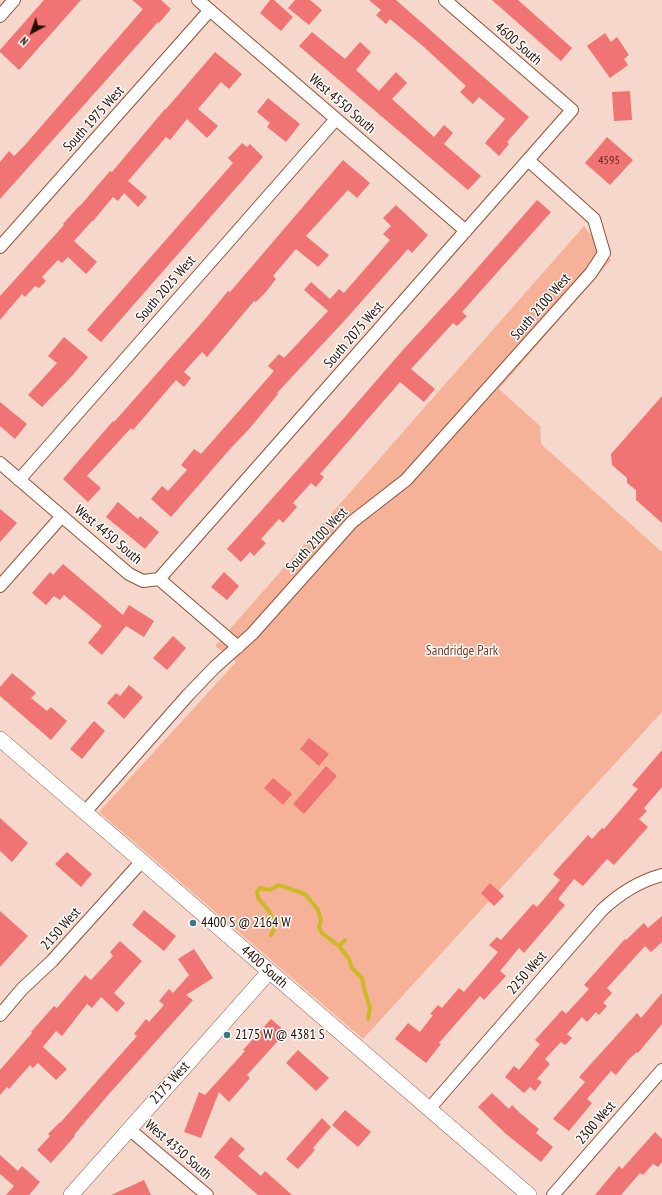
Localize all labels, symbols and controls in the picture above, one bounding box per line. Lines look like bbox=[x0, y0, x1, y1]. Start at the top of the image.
north arrow bbox=[12, 12, 52, 52]
street label: 4600 South bbox=[491, 19, 545, 69]
text: N bbox=[17, 34, 31, 48]
street label: West 4550 South bbox=[305, 71, 379, 137]
street label: South 1975 West bbox=[60, 83, 128, 155]
house number: 4595 bbox=[598, 154, 620, 168]
street label: South 2025 West bbox=[133, 252, 199, 326]
street label: South 2100 West bbox=[508, 270, 574, 344]
street label: South 2075 West bbox=[321, 298, 387, 372]
street label: West 4450 South bbox=[71, 502, 145, 568]
street label: South 2100 West bbox=[283, 504, 351, 576]
park label: Sandridge Park bbox=[426, 643, 498, 659]
street label: 2150 West bbox=[38, 904, 84, 954]
place label: 4400 S @ 2164 W bbox=[201, 915, 291, 931]
marker: 4400 S @ 2164 W bbox=[188, 918, 198, 928]
street label: 4400 South bbox=[237, 942, 291, 992]
street label: 2250 West bbox=[504, 948, 550, 998]
place label: 2175 W @ 4381 S bbox=[235, 1027, 325, 1043]
marker: 2175 W @ 4381 S bbox=[222, 1030, 232, 1040]
street label: 2175 West bbox=[147, 1058, 193, 1108]
street label: 2300 West bbox=[573, 1098, 619, 1148]
street label: West 4350 South bbox=[141, 1117, 215, 1183]

